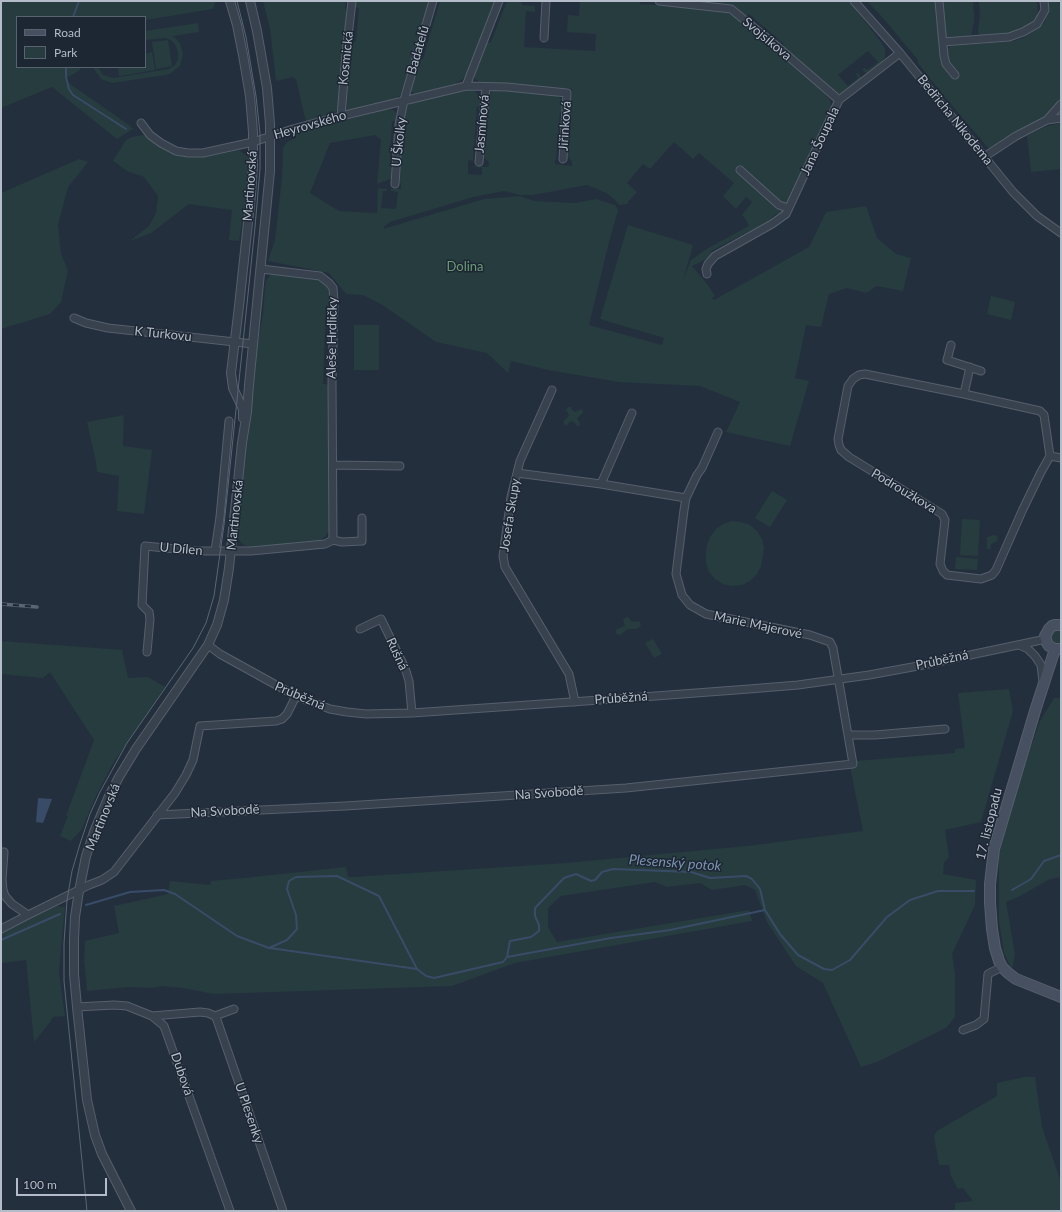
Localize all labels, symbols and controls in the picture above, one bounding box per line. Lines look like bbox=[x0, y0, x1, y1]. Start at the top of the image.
street label: Svojsíkova bbox=[739, 14, 795, 64]
legend bbox=[16, 16, 146, 68]
street label: Badatelů bbox=[404, 24, 432, 76]
text: Road bbox=[54, 25, 81, 40]
street label: Kosmická bbox=[335, 30, 357, 86]
text: Park bbox=[54, 45, 77, 60]
street label: Bedřicha Nikodema bbox=[914, 72, 996, 168]
street label: Jasmínová bbox=[472, 94, 492, 154]
street label: Jiřinková bbox=[555, 100, 575, 152]
street label: Jana Šoupala bbox=[797, 104, 843, 178]
street label: Heyrovského bbox=[272, 107, 348, 143]
street label: U Školky bbox=[389, 116, 409, 168]
street label: Martinovská bbox=[240, 150, 260, 222]
park label: Dolina bbox=[446, 259, 484, 275]
street label: Aleše Hrdličky bbox=[323, 297, 341, 379]
street label: K Turkovu bbox=[134, 323, 192, 345]
street label: Podroužkova bbox=[868, 465, 940, 517]
street label: Josefa Skupy bbox=[497, 477, 523, 553]
street label: Martinovská bbox=[224, 479, 246, 551]
street label: U Dílen bbox=[159, 539, 203, 559]
street label: Marie Majerové bbox=[712, 608, 804, 642]
street label: Rušná bbox=[383, 635, 411, 673]
street label: Průběžná bbox=[914, 647, 970, 673]
street label: Průběžná bbox=[272, 678, 328, 714]
street label: Průběžná bbox=[594, 688, 648, 708]
street label: Martinovská bbox=[83, 781, 123, 853]
street label: Na Svobodě bbox=[514, 783, 584, 803]
street label: 17. listopadu bbox=[973, 786, 1005, 862]
street label: Na Svobodě bbox=[190, 801, 260, 821]
water label: Plesenský potok bbox=[628, 851, 722, 875]
street label: Dubová bbox=[167, 1050, 197, 1098]
street label: U Plesenky bbox=[231, 1080, 267, 1146]
scale bar bbox=[18, 1170, 109, 1196]
text: 100 m bbox=[23, 1177, 57, 1192]

